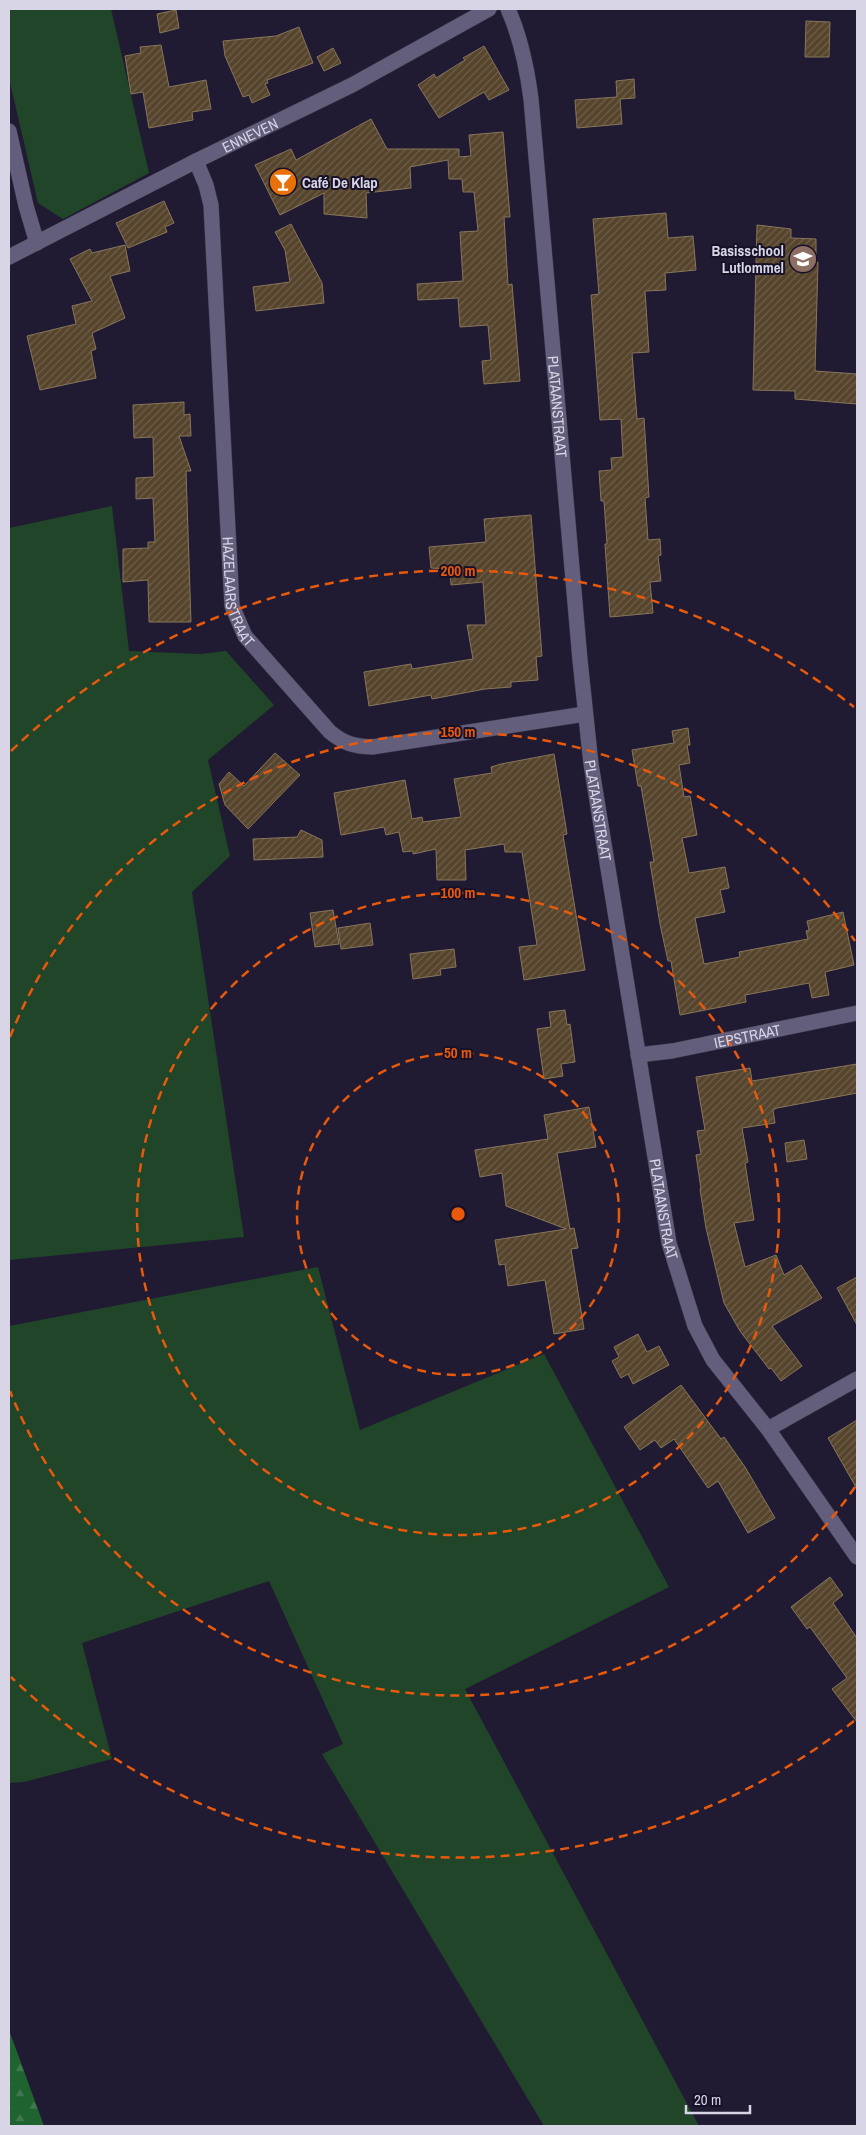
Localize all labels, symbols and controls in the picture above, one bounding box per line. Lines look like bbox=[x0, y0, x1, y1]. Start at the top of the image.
street label: ENNEVEN bbox=[218, 112, 281, 157]
bar icon: Café De Klap bbox=[268, 167, 298, 197]
place label: Café De Klap bbox=[302, 172, 378, 193]
place label: Basisschool Lutlommel bbox=[712, 240, 784, 278]
school or university icon: Basisschool Lutlommel bbox=[788, 244, 818, 274]
street label: PLATAANSTRAAT bbox=[543, 355, 573, 459]
street label: HAZELAARSTRAAT bbox=[218, 536, 260, 651]
text: 200 m bbox=[441, 560, 475, 581]
text: 150 m bbox=[441, 721, 475, 742]
street label: PLATAANSTRAAT bbox=[580, 758, 617, 863]
text: 100 m bbox=[441, 882, 475, 903]
street label: IEPSTRAAT bbox=[712, 1018, 783, 1053]
text: 50 m bbox=[444, 1042, 472, 1063]
street label: PLATAANSTRAAT bbox=[645, 1157, 684, 1263]
centre of rings bbox=[449, 1205, 467, 1223]
scale bar bbox=[686, 2082, 750, 2114]
text: 20 m bbox=[694, 2089, 721, 2110]

